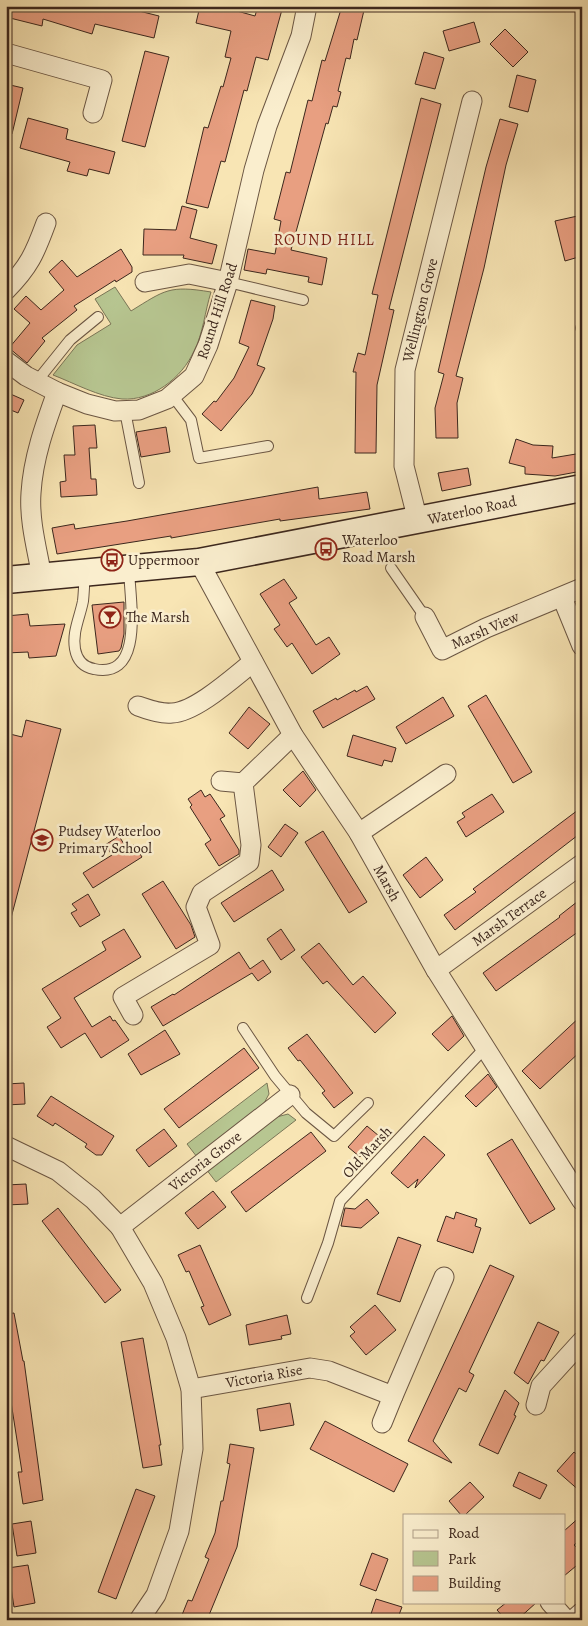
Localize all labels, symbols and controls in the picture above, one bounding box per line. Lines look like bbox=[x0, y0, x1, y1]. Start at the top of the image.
district label: ROUND HILL bbox=[273, 229, 375, 251]
street label: Wellington Grove bbox=[397, 256, 443, 365]
street label: Round Hill Road bbox=[192, 259, 242, 362]
street label: Waterloo Road bbox=[425, 491, 519, 529]
place label: Waterloo Road Marsh bbox=[341, 530, 416, 567]
bus stop icon: Waterloo Road Marsh bbox=[314, 537, 338, 561]
bus stop icon: Uppermoor bbox=[100, 548, 124, 572]
place label: Uppermoor bbox=[128, 550, 200, 570]
bar icon: The Marsh bbox=[98, 605, 122, 629]
street label: Marsh View bbox=[448, 606, 523, 654]
place label: The Marsh bbox=[126, 607, 190, 627]
place label: Pudsey Waterloo Primary School bbox=[58, 821, 161, 858]
school or university icon: Pudsey Waterloo Primary School bbox=[30, 828, 54, 852]
street label: Marsh bbox=[369, 861, 405, 905]
street label: Marsh Terrace bbox=[468, 883, 550, 951]
street label: Old Marsh bbox=[338, 1122, 396, 1182]
street label: Victoria Grove bbox=[164, 1126, 246, 1196]
street label: Victoria Rise bbox=[223, 1359, 304, 1393]
legend bbox=[403, 1514, 566, 1604]
text: Road bbox=[448, 1523, 480, 1543]
text: Park bbox=[448, 1549, 477, 1569]
text: Building bbox=[448, 1573, 501, 1593]

